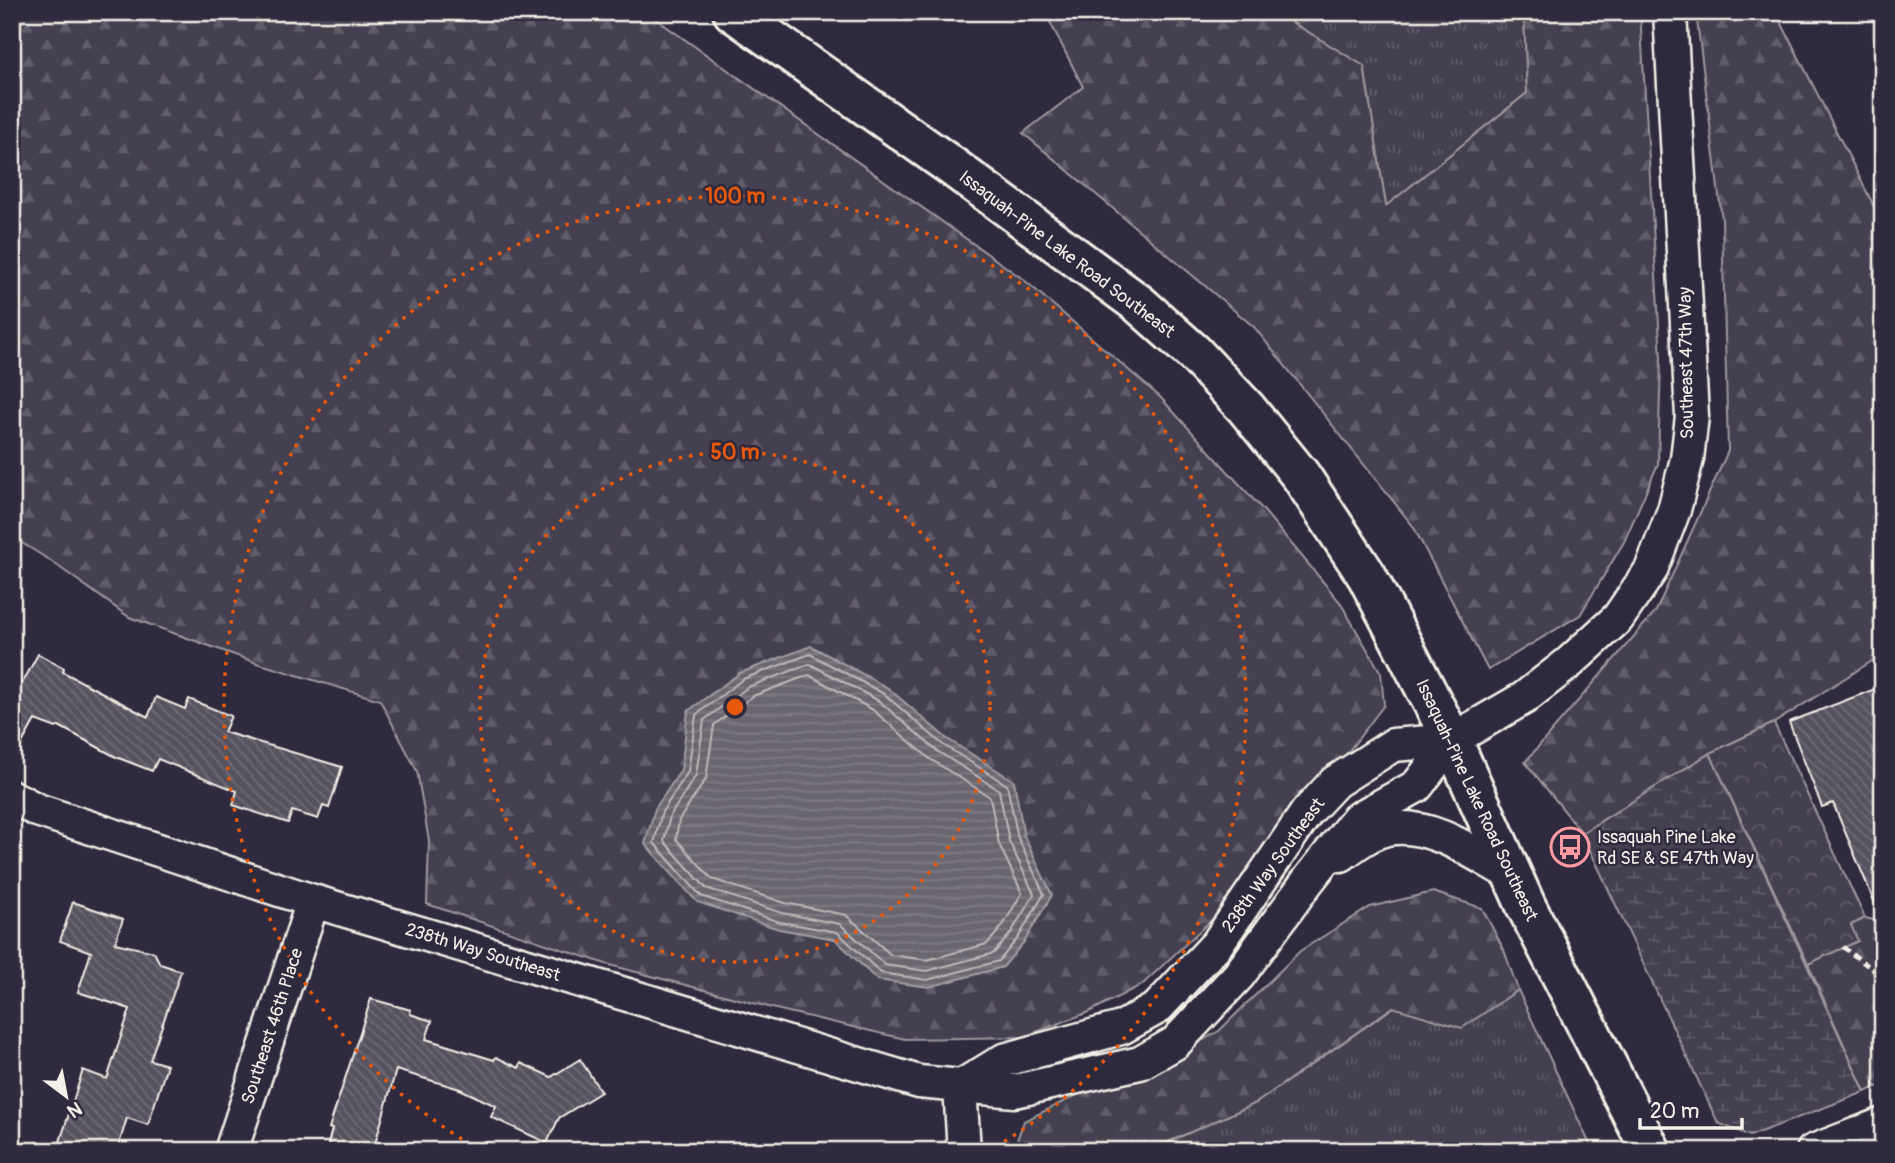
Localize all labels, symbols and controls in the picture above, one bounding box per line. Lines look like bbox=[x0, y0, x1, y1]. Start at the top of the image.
street label: Issaquah-Pine Lake Road Southeast bbox=[954, 166, 1180, 344]
text: 100 m bbox=[705, 183, 765, 210]
street label: Southeast 47th Way bbox=[1674, 286, 1699, 439]
text: 50 m bbox=[711, 439, 760, 466]
street label: Issaquah-Pine Lake Road Southeast bbox=[1410, 675, 1543, 926]
centre of rings bbox=[723, 695, 747, 719]
street label: 238th Way Southeast bbox=[1217, 793, 1330, 937]
bus stop icon: Issaquah Pine Lake Rd SE & SE 47th Way bbox=[1549, 826, 1591, 868]
place label: Issaquah Pine Lake Rd SE & SE 47th Way bbox=[1597, 826, 1754, 870]
street label: 238th Way Southeast bbox=[402, 918, 564, 987]
street label: Southeast 46th Place bbox=[236, 945, 309, 1107]
north arrow bbox=[32, 1062, 102, 1132]
scale bar bbox=[1640, 1086, 1741, 1130]
text: N bbox=[63, 1096, 86, 1123]
text: 20 m bbox=[1650, 1098, 1699, 1125]

